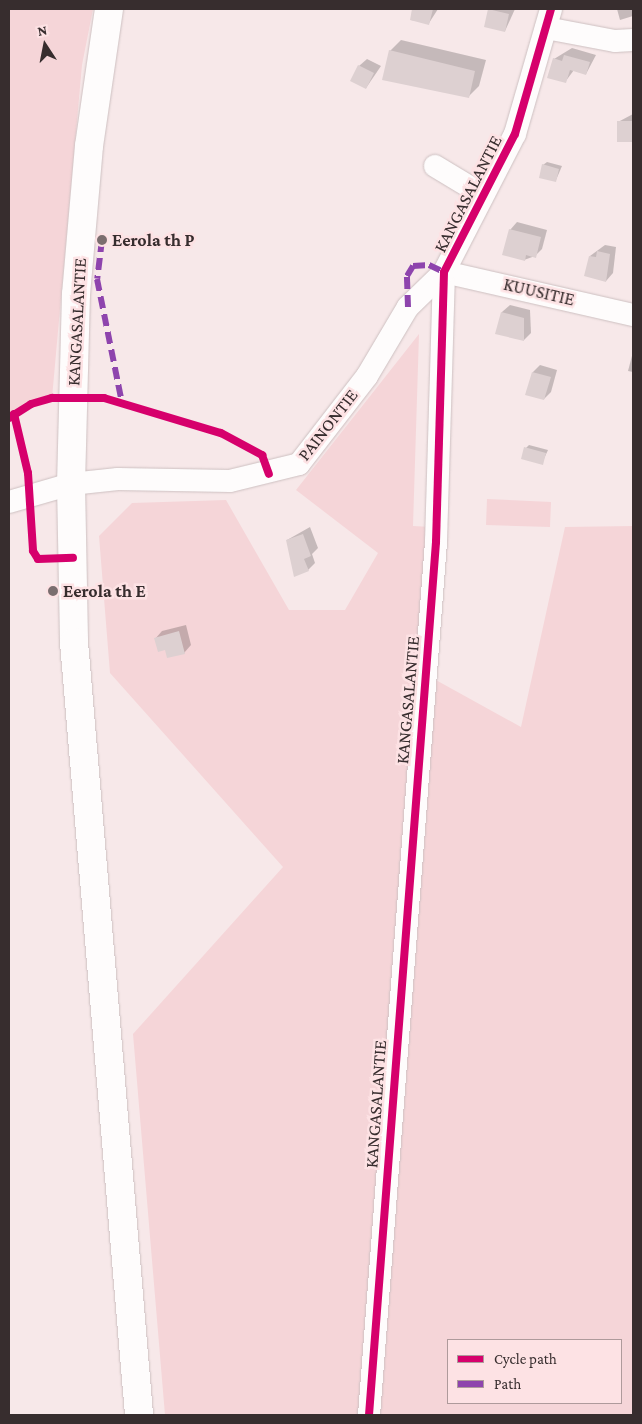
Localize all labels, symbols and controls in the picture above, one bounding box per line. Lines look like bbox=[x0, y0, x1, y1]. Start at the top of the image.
north arrow bbox=[20, 20, 70, 70]
text: N bbox=[36, 22, 48, 39]
street label: KANGASALANTIE bbox=[429, 132, 507, 256]
place label: Eerola th P bbox=[112, 229, 194, 251]
marker: Eerola th P bbox=[96, 234, 108, 246]
street label: KANGASALANTIE bbox=[63, 257, 91, 387]
street label: KUUSITIE bbox=[501, 273, 577, 311]
street label: PAINONTIE bbox=[293, 385, 363, 465]
place label: Eerola th E bbox=[63, 580, 146, 602]
marker: Eerola th E bbox=[47, 585, 59, 597]
street label: KANGASALANTIE bbox=[392, 635, 424, 765]
street label: KANGASALANTIE bbox=[361, 1039, 391, 1169]
legend bbox=[447, 1339, 622, 1404]
text: Cycle path bbox=[494, 1351, 557, 1367]
text: Path bbox=[494, 1376, 521, 1392]

